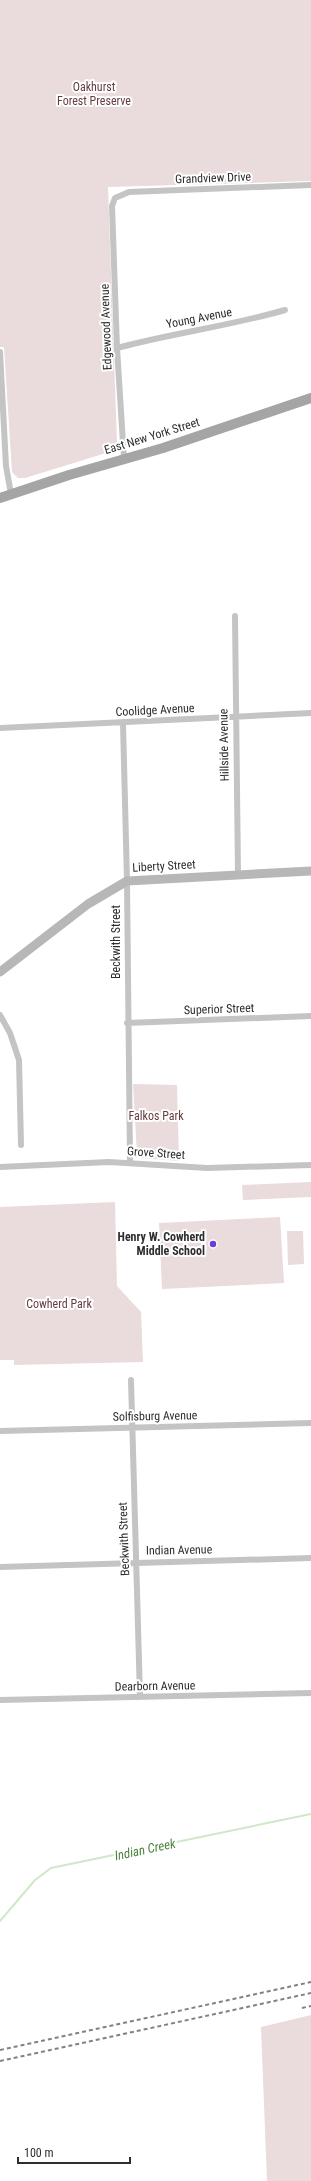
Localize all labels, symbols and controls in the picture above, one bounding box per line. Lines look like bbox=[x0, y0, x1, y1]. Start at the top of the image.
park label: Oakhurst Forest Preserve bbox=[57, 80, 131, 108]
street label: Grandview Drive bbox=[175, 170, 252, 186]
street label: Edgewood Avenue bbox=[97, 283, 115, 370]
street label: Young Avenue bbox=[165, 305, 233, 331]
street label: East New York Street bbox=[103, 415, 202, 457]
street label: Coolidge Avenue bbox=[115, 701, 195, 719]
street label: Hillside Avenue bbox=[216, 708, 232, 782]
street label: Liberty Street bbox=[132, 857, 196, 875]
street label: Beckwith Street bbox=[109, 905, 123, 979]
street label: Superior Street bbox=[184, 1001, 255, 1017]
park label: Falkos Park bbox=[128, 1109, 184, 1123]
street label: Grove Street bbox=[127, 1144, 186, 1162]
place label: Henry W. Cowherd Middle School bbox=[118, 1230, 205, 1258]
marker: Henry W. Cowherd Middle School bbox=[208, 1239, 218, 1249]
park label: Cowherd Park bbox=[26, 1297, 92, 1311]
street label: Solfisburg Avenue bbox=[112, 1408, 198, 1424]
street label: Beckwith Street bbox=[116, 1501, 132, 1576]
street label: Indian Avenue bbox=[146, 1542, 213, 1558]
street label: Dearborn Avenue bbox=[115, 1678, 196, 1694]
water label: Indian Creek bbox=[113, 1836, 177, 1863]
scale bar bbox=[18, 2139, 130, 2165]
text: 100 m bbox=[24, 2146, 54, 2160]

